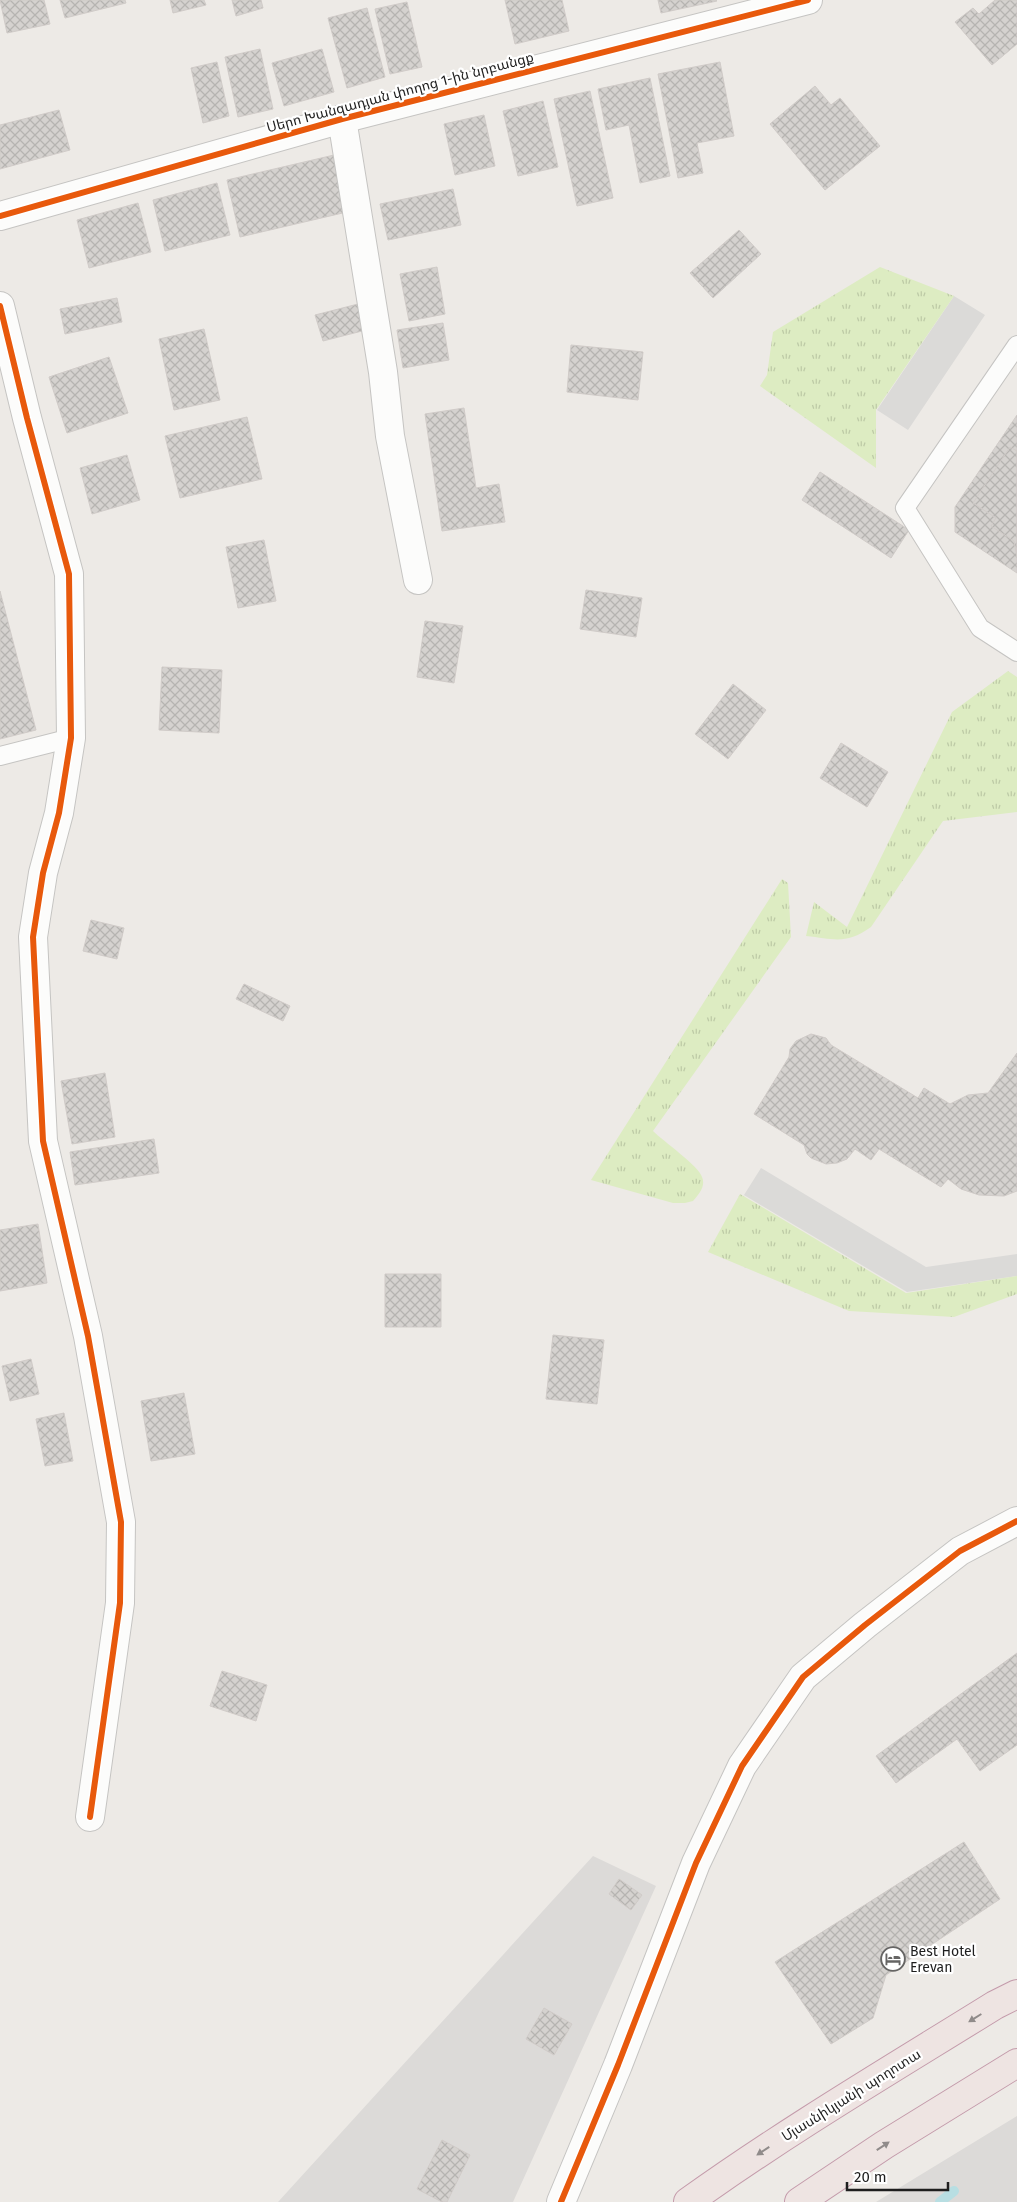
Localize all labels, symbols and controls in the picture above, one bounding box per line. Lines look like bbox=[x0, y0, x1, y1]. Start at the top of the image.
street label: Սերո Խանզադյան փողոց 1-ին նրբանցք bbox=[265, 49, 536, 136]
place label: Best Hotel Erevan bbox=[910, 1943, 976, 1976]
hotel icon: Best Hotel Erevan bbox=[880, 1946, 906, 1972]
one-way arrow bbox=[968, 2013, 981, 2023]
street label: Մյասնիկյանի պողոտա bbox=[779, 2046, 924, 2145]
one-way arrow bbox=[877, 2141, 890, 2151]
one-way arrow bbox=[756, 2146, 770, 2156]
scale bar bbox=[847, 2160, 948, 2192]
text: 20 m bbox=[854, 2168, 887, 2186]

